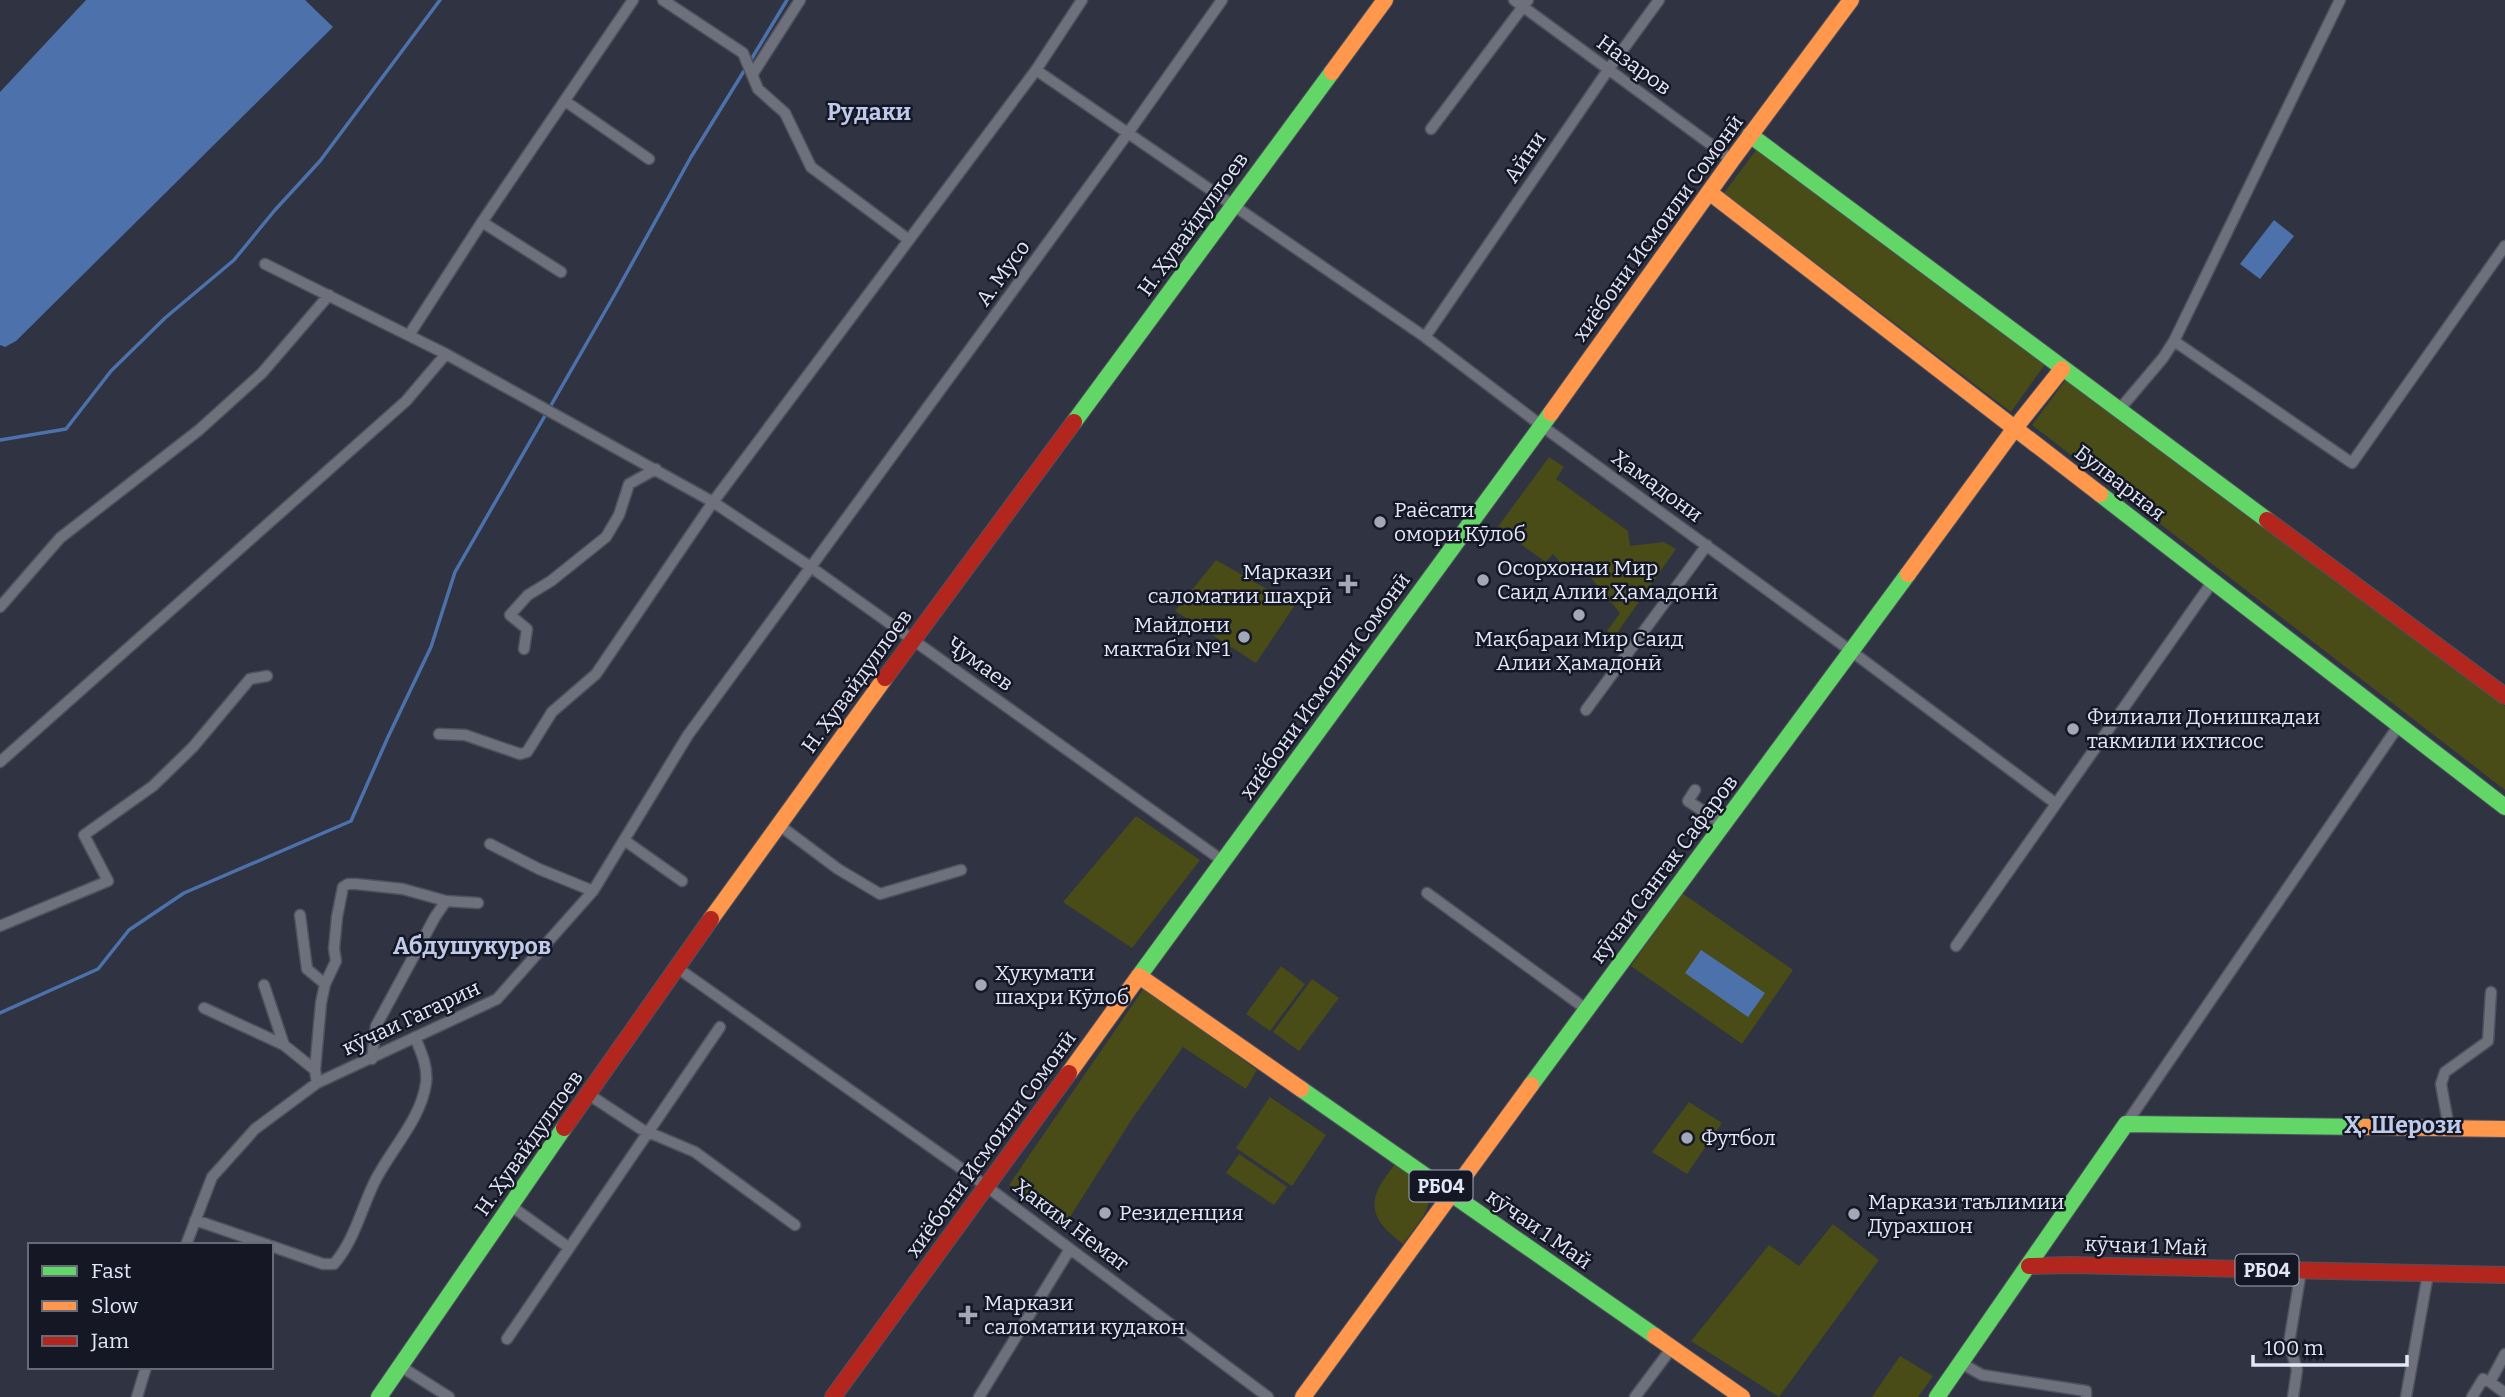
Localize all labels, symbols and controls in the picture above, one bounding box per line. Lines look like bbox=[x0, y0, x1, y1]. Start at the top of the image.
street label: Назаров bbox=[1592, 29, 1676, 101]
district label: Рудаки bbox=[827, 98, 911, 126]
street label: хиёбони Исмоили Сомонӣ bbox=[1567, 110, 1749, 346]
street label: Айни bbox=[1499, 126, 1552, 188]
street label: Н. Ҳувайдуллоев bbox=[1132, 147, 1254, 301]
street label: А. Мусо bbox=[970, 235, 1036, 311]
street label: Булварная bbox=[2069, 439, 2171, 527]
street label: Ҳамадони bbox=[1606, 444, 1708, 528]
place label: Раёсати омори Кӯлоб bbox=[1394, 497, 1526, 547]
marker: Раёсати омори Кӯлоб bbox=[1372, 514, 1388, 530]
place label: Осорхонаи Мир Саид Алии Ҳамадонӣ bbox=[1497, 555, 1718, 605]
place label: Маркази саломатии шаҳрӣ bbox=[1148, 559, 1332, 609]
street label: хиёбони Исмоили Сомонӣ bbox=[1234, 568, 1416, 804]
marker: Осорхонаи Мир Саид Алии Ҳамадонӣ bbox=[1475, 572, 1491, 588]
marker: Маркази саломатии шаҳрӣ bbox=[1338, 574, 1358, 594]
street label: Н. Ҳувайдуллоев bbox=[796, 604, 918, 758]
marker: Мақбараи Мир Саид Алии Ҳамадонӣ bbox=[1571, 607, 1587, 623]
place label: Майдони мактаби №1 bbox=[1104, 612, 1230, 662]
place label: Мақбараи Мир Саид Алии Ҳамадонӣ bbox=[1474, 626, 1684, 676]
marker: Майдони мактаби №1 bbox=[1236, 629, 1252, 645]
street label: Ҷумаев bbox=[942, 631, 1018, 697]
place label: Филиали Донишкадаи такмили ихтисос bbox=[2087, 704, 2320, 754]
marker: Филиали Донишкадаи такмили ихтисос bbox=[2065, 721, 2081, 737]
street label: кӯчаи Сангак Сафаров bbox=[1585, 770, 1743, 968]
district label: Абдушукуров bbox=[393, 932, 551, 960]
place label: Ҳукумати шаҳри Кӯлоб bbox=[995, 960, 1129, 1010]
street label: кӯчаи Гагарин bbox=[338, 975, 484, 1061]
marker: Ҳукумати шаҳри Кӯлоб bbox=[973, 977, 989, 993]
street label: хиёбони Исмоили Сомонӣ bbox=[900, 1026, 1082, 1262]
street label: Н. Ҳувайдуллоев bbox=[469, 1065, 589, 1221]
district label: Ҳ. Шерози bbox=[2344, 1111, 2462, 1139]
place label: Футбол bbox=[1701, 1125, 1776, 1151]
marker: Футбол bbox=[1679, 1130, 1695, 1146]
road number: РБ04 bbox=[1410, 1170, 1472, 1202]
street label: Ҳаким Немат bbox=[1008, 1173, 1134, 1277]
street label: кӯчаи 1 Май bbox=[1481, 1183, 1597, 1275]
place label: Маркази таълимии Дурахшон bbox=[1868, 1189, 2065, 1239]
place label: Резиденция bbox=[1119, 1200, 1243, 1226]
marker: Резиденция bbox=[1097, 1205, 1113, 1221]
marker: Маркази таълимии Дурахшон bbox=[1846, 1206, 1862, 1222]
street label: кӯчаи 1 Май bbox=[2084, 1231, 2208, 1261]
legend bbox=[28, 1243, 273, 1369]
road number: РБ04 bbox=[2236, 1254, 2298, 1286]
text: Fast bbox=[91, 1258, 132, 1284]
place label: Маркази саломатии кудакон bbox=[984, 1290, 1185, 1340]
text: Slow bbox=[91, 1293, 138, 1319]
marker: Маркази саломатии кудакон bbox=[958, 1305, 978, 1325]
scale bar bbox=[2253, 1324, 2407, 1368]
text: Jam bbox=[90, 1328, 129, 1354]
text: 100 m bbox=[2264, 1335, 2324, 1361]

